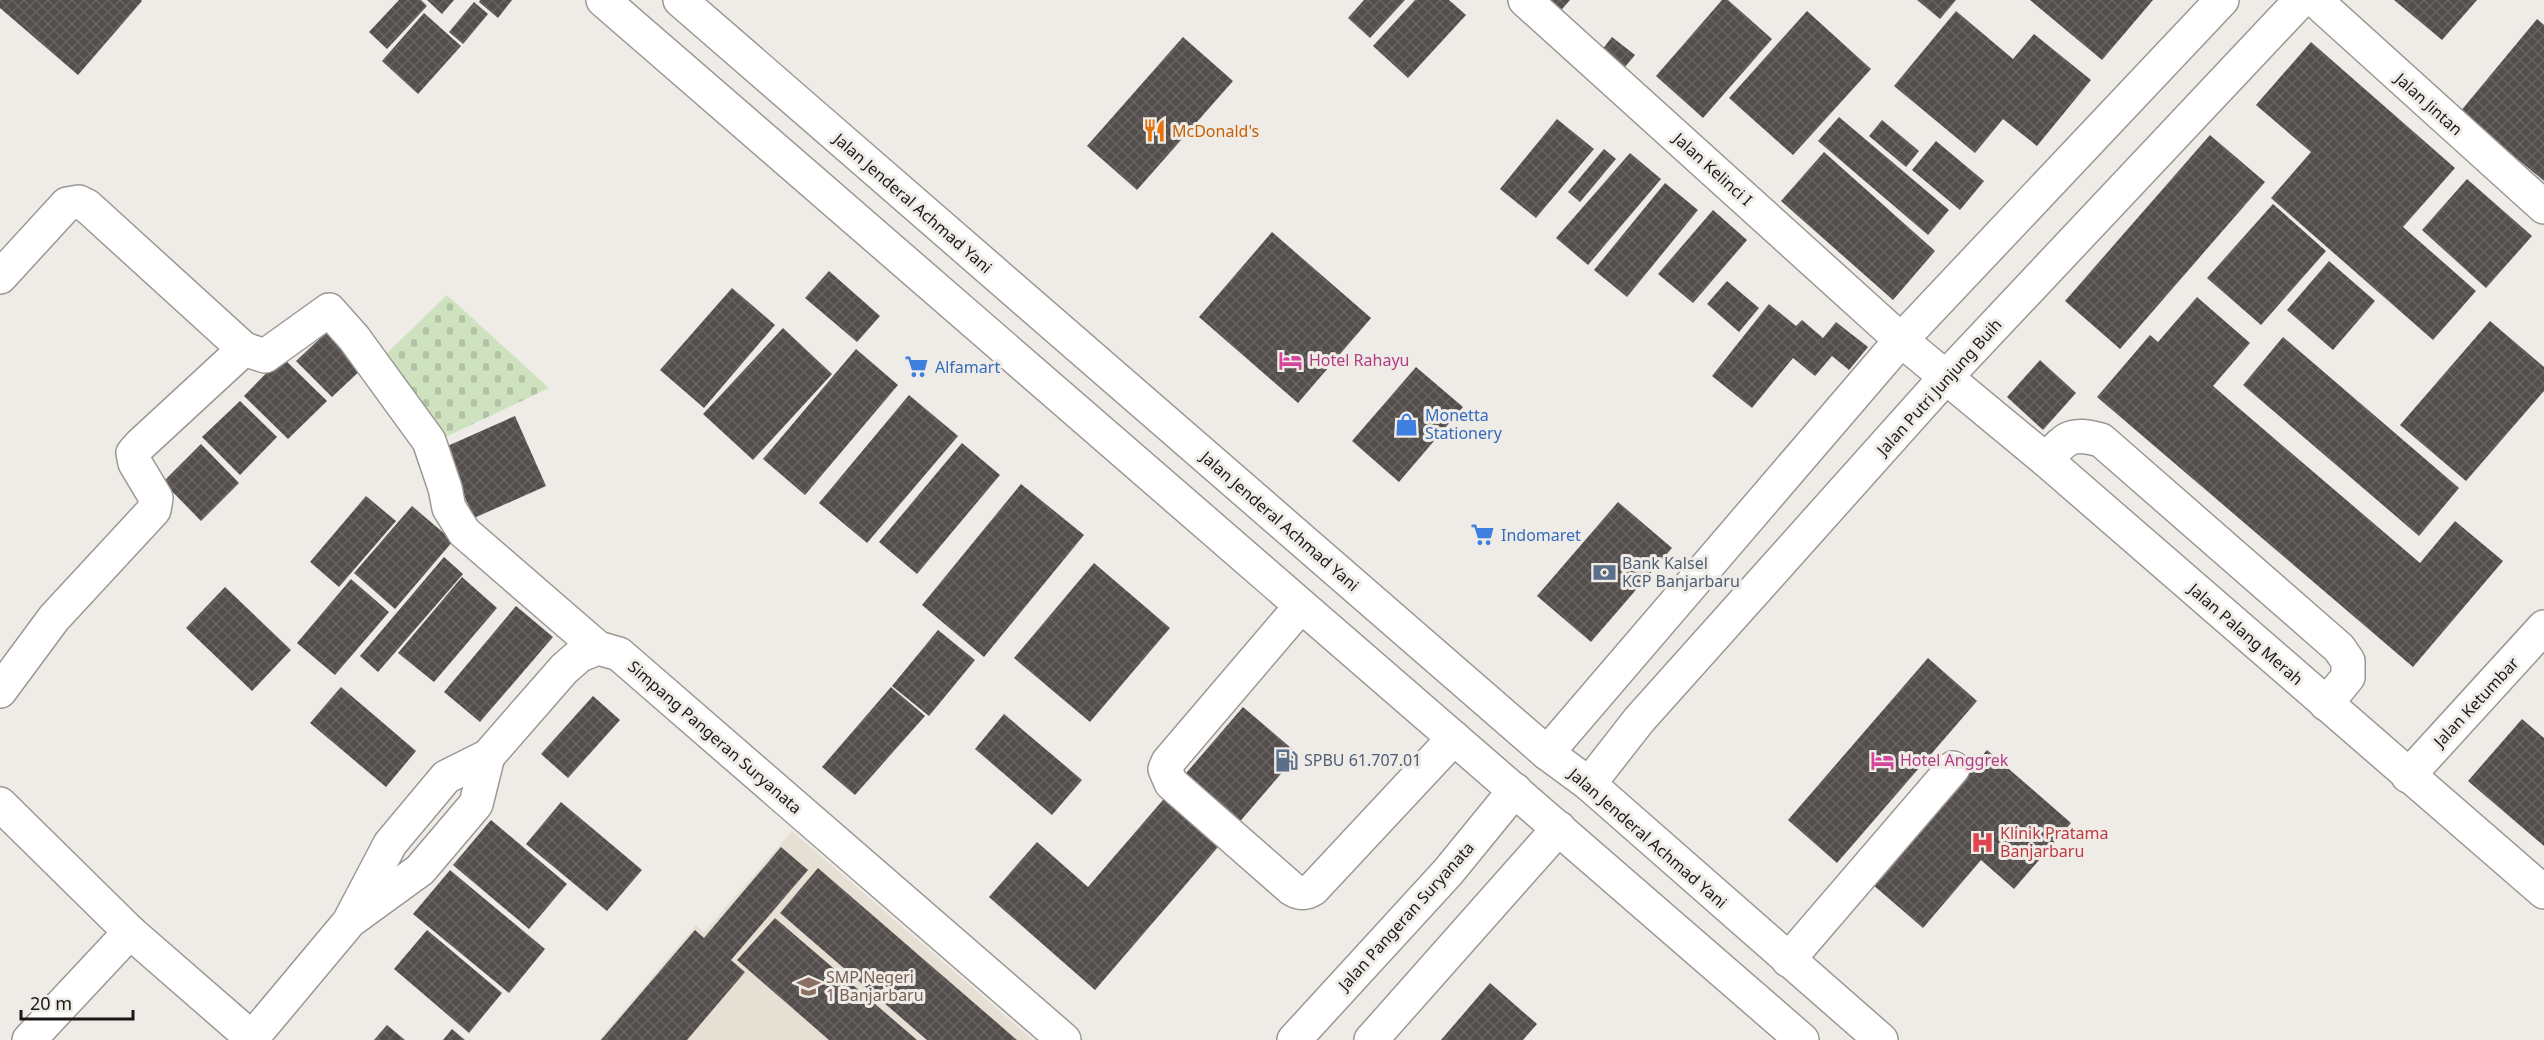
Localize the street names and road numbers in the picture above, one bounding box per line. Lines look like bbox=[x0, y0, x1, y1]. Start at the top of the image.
street label: Jalan Jintan bbox=[2389, 67, 2467, 140]
street label: Jalan Kelinci I bbox=[1667, 126, 1757, 210]
street label: Jalan Jenderal Achmad Yani bbox=[828, 127, 997, 278]
street label: Jalan Putri Junjung Buih bbox=[1870, 314, 2006, 462]
street label: Jalan Jenderal Achmad Yani bbox=[1195, 445, 1364, 596]
street label: Jalan Palang Merah bbox=[2183, 577, 2308, 690]
street label: Jalan Ketumbar bbox=[2427, 652, 2524, 753]
street label: Simpang Pangeran Suryanata bbox=[624, 655, 806, 819]
street label: Jalan Jenderal Achmad Yani bbox=[1563, 762, 1732, 913]
street label: Jalan Pangeran Suryanata bbox=[1332, 837, 1479, 997]

